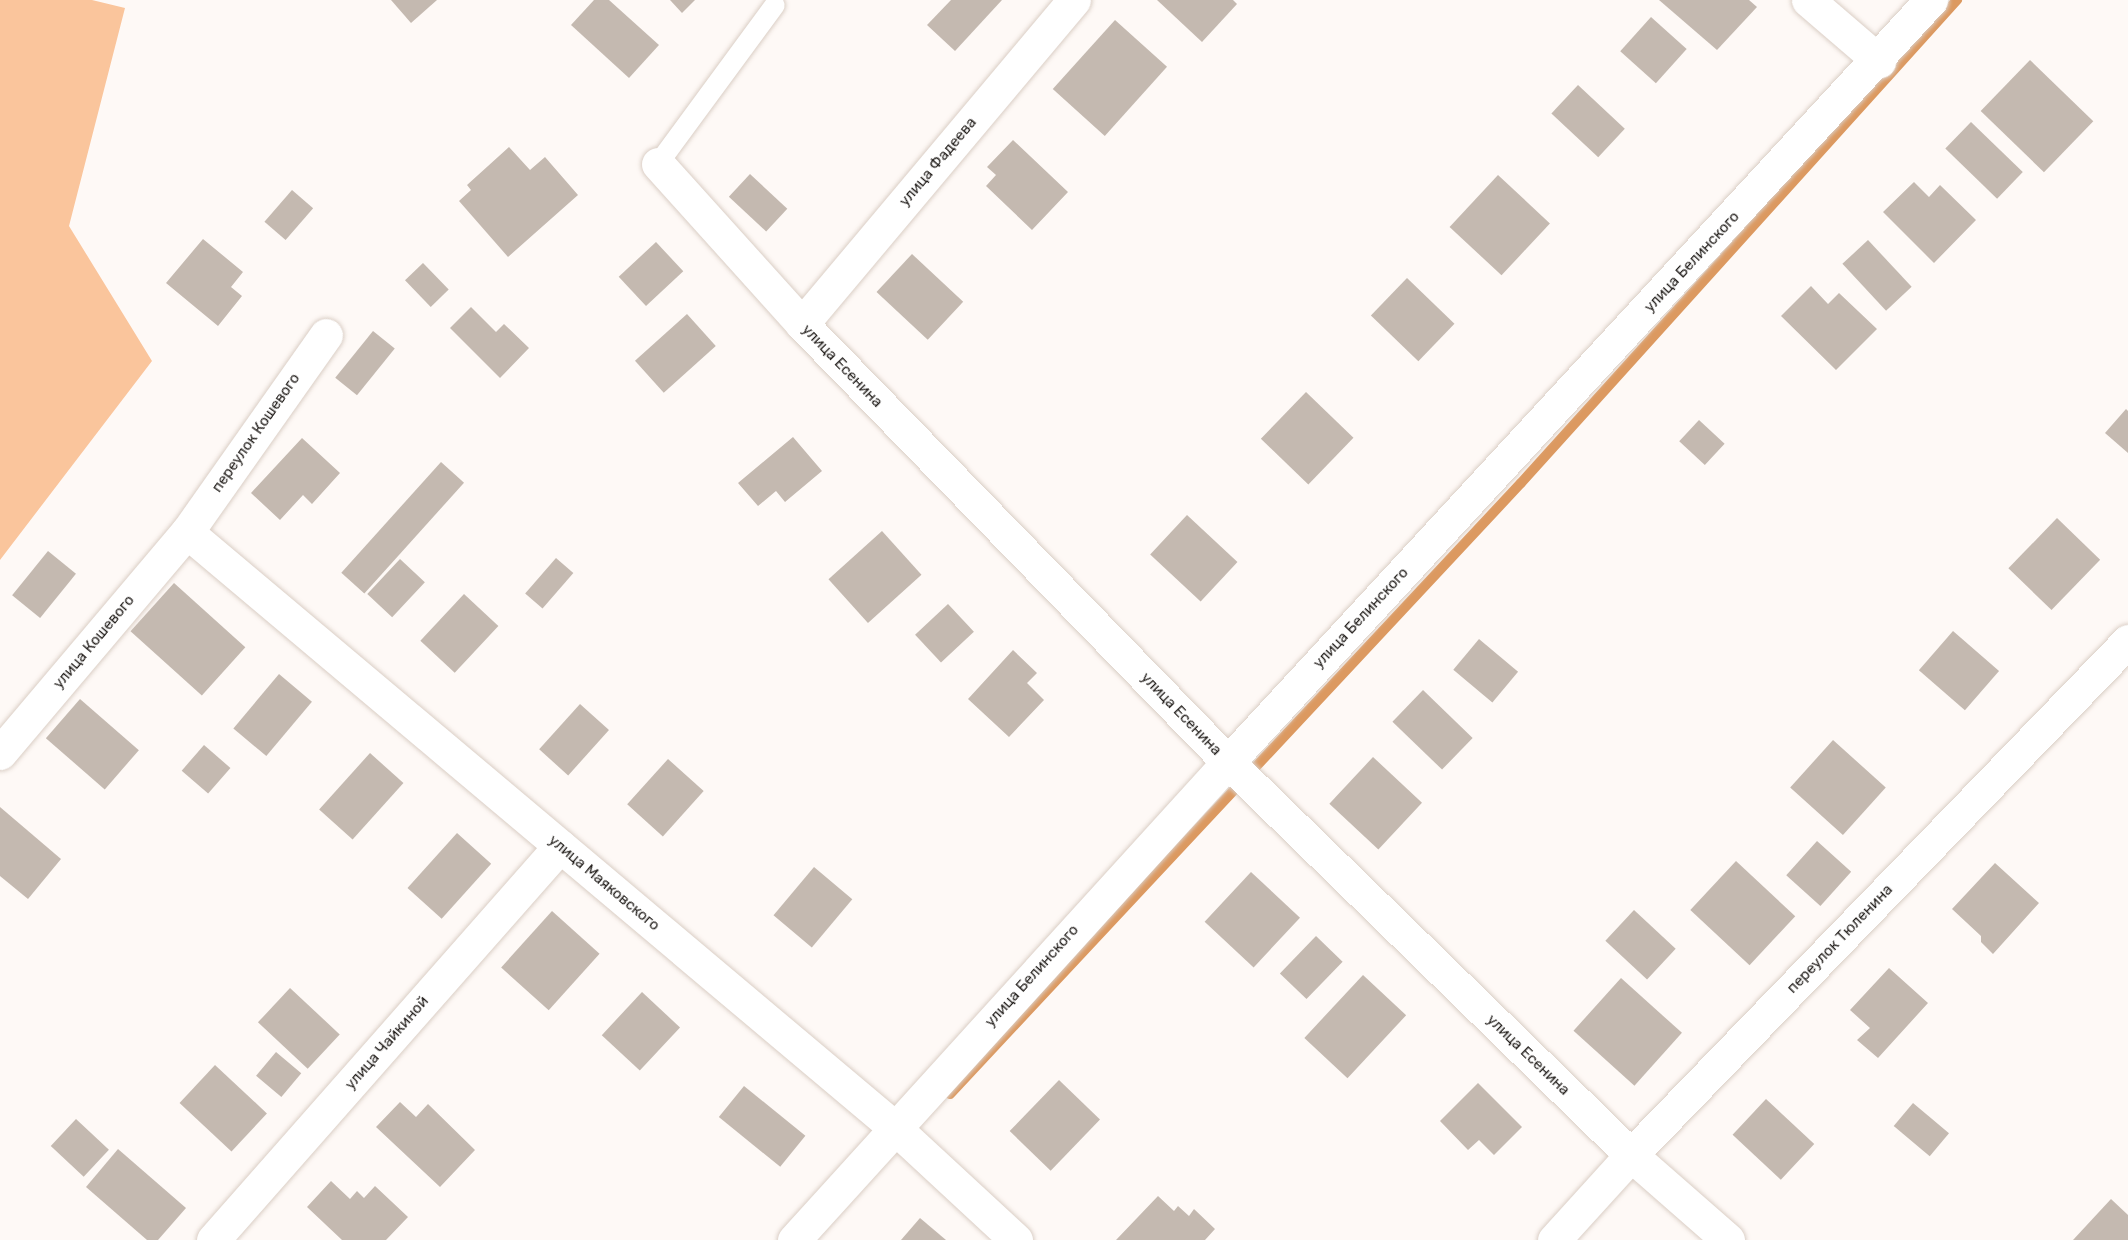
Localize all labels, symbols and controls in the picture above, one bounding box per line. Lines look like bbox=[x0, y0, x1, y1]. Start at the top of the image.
street label: улица Фадеева bbox=[896, 114, 980, 210]
street label: улица Белинского bbox=[1641, 208, 1743, 316]
street label: улица Есенина bbox=[798, 321, 886, 411]
street label: переулок Кошевого bbox=[208, 370, 304, 496]
street label: улица Белинского bbox=[1310, 564, 1412, 672]
street label: улица Кошевого bbox=[50, 592, 138, 692]
street label: улица Есенина bbox=[1137, 669, 1225, 759]
street label: улица Маяковского bbox=[545, 831, 663, 935]
street label: переулок Тюленина bbox=[1783, 881, 1897, 997]
street label: улица Белинского bbox=[981, 921, 1083, 1031]
street label: улица Чайкиной bbox=[341, 993, 433, 1093]
street label: улица Есенина bbox=[1483, 1011, 1573, 1099]

